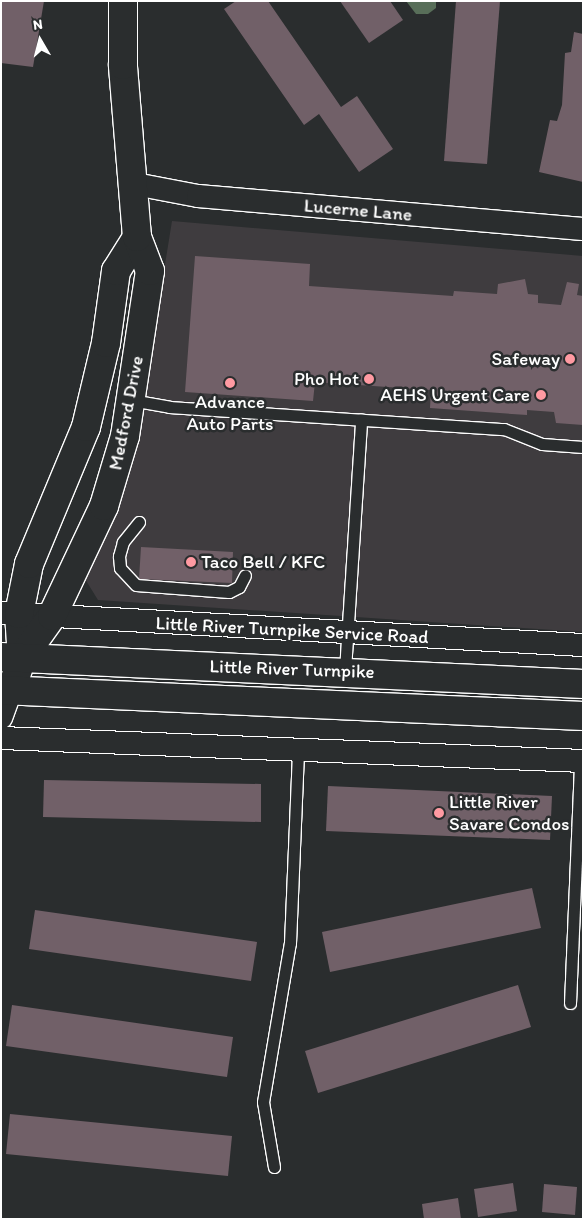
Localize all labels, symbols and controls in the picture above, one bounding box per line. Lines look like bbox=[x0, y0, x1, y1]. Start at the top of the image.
north arrow bbox=[15, 15, 65, 65]
text: N bbox=[32, 16, 44, 34]
street label: Lucerne Lane bbox=[303, 194, 413, 226]
place label: Safeway bbox=[492, 348, 560, 370]
marker: Safeway bbox=[564, 353, 576, 365]
street label: Medford Drive bbox=[104, 354, 148, 472]
place label: Pho Hot bbox=[294, 368, 359, 390]
marker: Pho Hot bbox=[363, 373, 375, 385]
marker: Advance Auto Parts bbox=[224, 377, 236, 389]
place label: AEHS Urgent Care bbox=[379, 384, 530, 406]
marker: AEHS Urgent Care bbox=[534, 388, 548, 402]
place label: Advance Auto Parts bbox=[187, 391, 273, 435]
place label: Taco Bell / KFC bbox=[201, 551, 325, 573]
marker: Taco Bell / KFC bbox=[185, 556, 197, 568]
street label: Little River Turnpike Service Road bbox=[156, 611, 428, 649]
street label: Little River Turnpike bbox=[210, 655, 374, 683]
place label: Little River Savare Condos bbox=[449, 791, 569, 835]
marker: Little River Savare Condos bbox=[433, 807, 445, 819]

